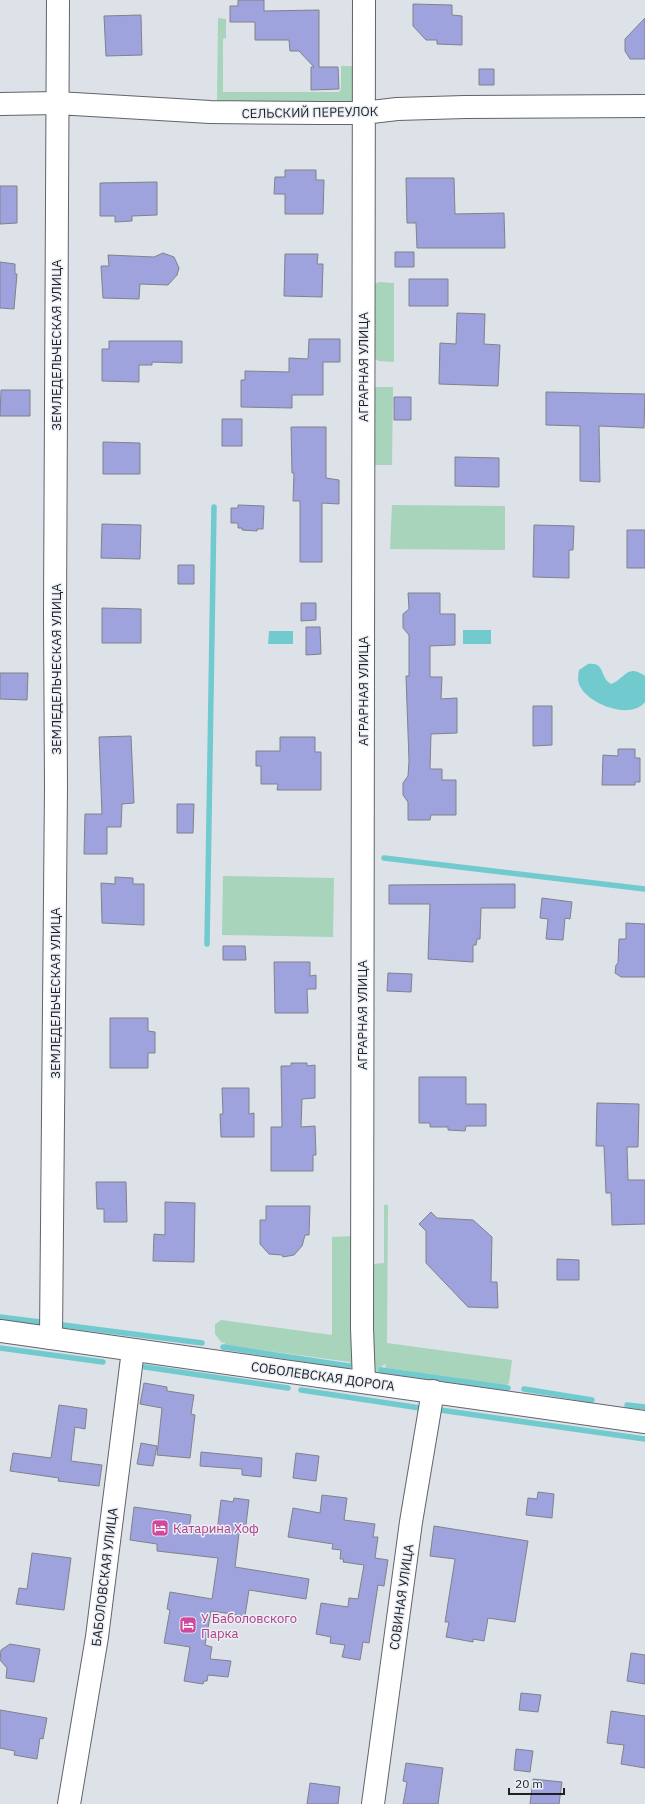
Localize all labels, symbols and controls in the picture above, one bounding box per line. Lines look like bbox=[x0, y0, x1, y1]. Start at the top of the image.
street label: СЕЛЬСКИЙ ПЕРЕУЛОК bbox=[242, 103, 379, 122]
street label: ЗЕМЛЕДЕЛЬЧЕСКАЯ УЛИЦА bbox=[48, 259, 65, 431]
street label: АГРАРНАЯ УЛИЦА bbox=[355, 311, 372, 422]
street label: ЗЕМЛЕДЕЛЬЧЕСКАЯ УЛИЦА bbox=[48, 583, 65, 755]
street label: АГРАРНАЯ УЛИЦА bbox=[355, 635, 372, 746]
street label: ЗЕМЛЕДЕЛЬЧЕСКАЯ УЛИЦА bbox=[47, 907, 64, 1079]
street label: АГРАРНАЯ УЛИЦА bbox=[354, 959, 371, 1070]
street label: СОБОЛЕВСКАЯ ДОРОГА bbox=[250, 1358, 396, 1395]
street label: БАБОЛОВСКАЯ УЛИЦА bbox=[88, 1506, 122, 1647]
hotel icon: Катарина Хоф bbox=[150, 1518, 170, 1538]
place label: Катарина Хоф bbox=[173, 1520, 259, 1537]
street label: СОВИНАЯ УЛИЦА bbox=[386, 1542, 417, 1651]
place label: У Баболовского Парка bbox=[201, 1610, 297, 1642]
hotel icon: У Баболовского Парка bbox=[178, 1615, 198, 1635]
scale bar bbox=[509, 1770, 564, 1796]
text: 20 m bbox=[515, 1776, 543, 1791]

